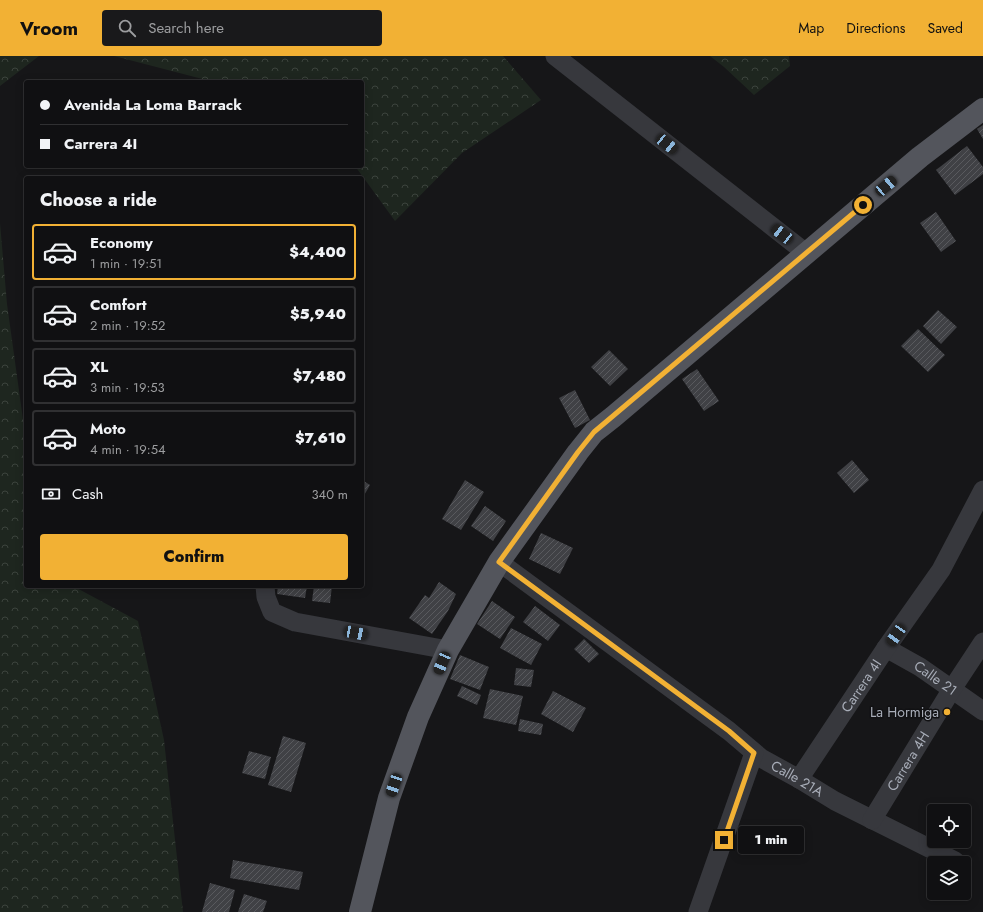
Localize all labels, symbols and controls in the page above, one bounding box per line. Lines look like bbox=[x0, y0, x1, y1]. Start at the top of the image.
search box bbox=[102, 10, 382, 46]
text: Vroom bbox=[20, 15, 78, 42]
icon: search bbox=[116, 17, 138, 39]
text: Search here bbox=[148, 17, 224, 39]
text: Map bbox=[798, 18, 824, 38]
text: Directions bbox=[846, 18, 906, 38]
text: Saved bbox=[928, 18, 963, 38]
text: Avenida La Loma Barrack bbox=[64, 94, 242, 116]
car bbox=[654, 132, 680, 156]
text: Carrera 4I bbox=[64, 133, 137, 155]
car bbox=[873, 174, 899, 198]
text: Choose a ride bbox=[40, 187, 157, 213]
route start bbox=[854, 196, 872, 214]
car bbox=[769, 222, 795, 246]
text: Economy bbox=[90, 232, 153, 254]
icon: car bbox=[42, 234, 78, 270]
text: $4,400 bbox=[289, 241, 346, 263]
text: 1 min · 19:51 bbox=[90, 254, 162, 273]
text: Comfort bbox=[90, 294, 147, 316]
icon: car bbox=[42, 296, 78, 332]
text: $5,940 bbox=[290, 303, 346, 325]
text: 2 min · 19:52 bbox=[90, 316, 165, 335]
text: XL bbox=[90, 356, 108, 378]
icon: car bbox=[42, 358, 78, 394]
text: $7,480 bbox=[293, 365, 346, 387]
text: 3 min · 19:53 bbox=[90, 378, 165, 397]
text: Moto bbox=[90, 418, 126, 440]
icon: car bbox=[42, 420, 78, 456]
text: $7,610 bbox=[295, 427, 346, 449]
text: 4 min · 19:54 bbox=[90, 440, 166, 459]
icon: cash bbox=[40, 483, 62, 505]
text: Cash bbox=[72, 483, 103, 505]
text: 340 m bbox=[311, 485, 348, 504]
button: Confirm bbox=[40, 534, 348, 580]
car bbox=[884, 622, 908, 648]
car bbox=[343, 625, 369, 641]
car bbox=[432, 650, 452, 676]
street label: Carrera 4I bbox=[836, 655, 886, 716]
street label: Calle 21 bbox=[911, 656, 961, 700]
place label: La Hormiga bbox=[870, 702, 939, 722]
marker: La Hormiga bbox=[942, 707, 952, 717]
street label: Carrera 4H bbox=[882, 727, 934, 795]
street label: Calle 21A bbox=[767, 755, 828, 802]
car bbox=[384, 772, 404, 798]
map controls bbox=[927, 804, 971, 900]
button: locate bbox=[927, 804, 971, 848]
callout: 1 min bbox=[738, 826, 804, 854]
text: 1 min bbox=[755, 830, 787, 849]
route end bbox=[715, 831, 733, 849]
button: layers bbox=[927, 856, 971, 900]

